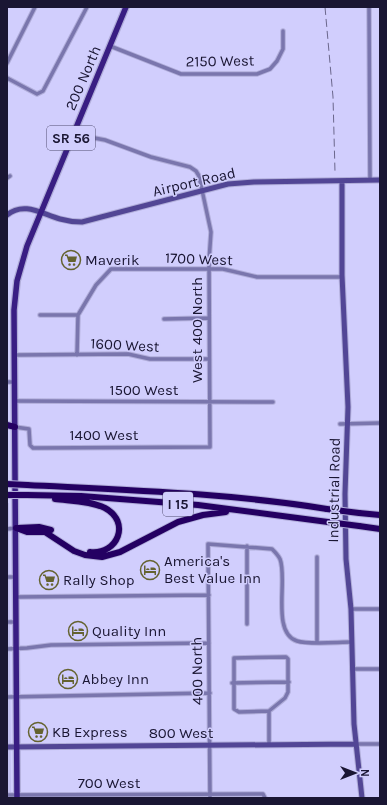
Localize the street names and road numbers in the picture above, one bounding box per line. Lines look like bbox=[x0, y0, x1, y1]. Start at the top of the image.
street label: 200 North bbox=[61, 43, 105, 113]
street label: 2150 West bbox=[185, 51, 255, 71]
road number: SR 56 bbox=[47, 126, 95, 150]
street label: Airport Road bbox=[151, 164, 237, 200]
street label: 1700 West bbox=[165, 249, 233, 269]
street label: West 400 North bbox=[188, 277, 206, 383]
street label: 1600 West bbox=[90, 334, 160, 356]
street label: 1500 West bbox=[110, 381, 179, 399]
street label: 1400 West bbox=[70, 426, 139, 444]
street label: Industrial Road bbox=[324, 437, 344, 543]
road number: I 15 bbox=[163, 492, 193, 516]
street label: 400 North bbox=[187, 637, 207, 705]
street label: 800 West bbox=[149, 724, 214, 742]
street label: 700 West bbox=[78, 774, 141, 792]

